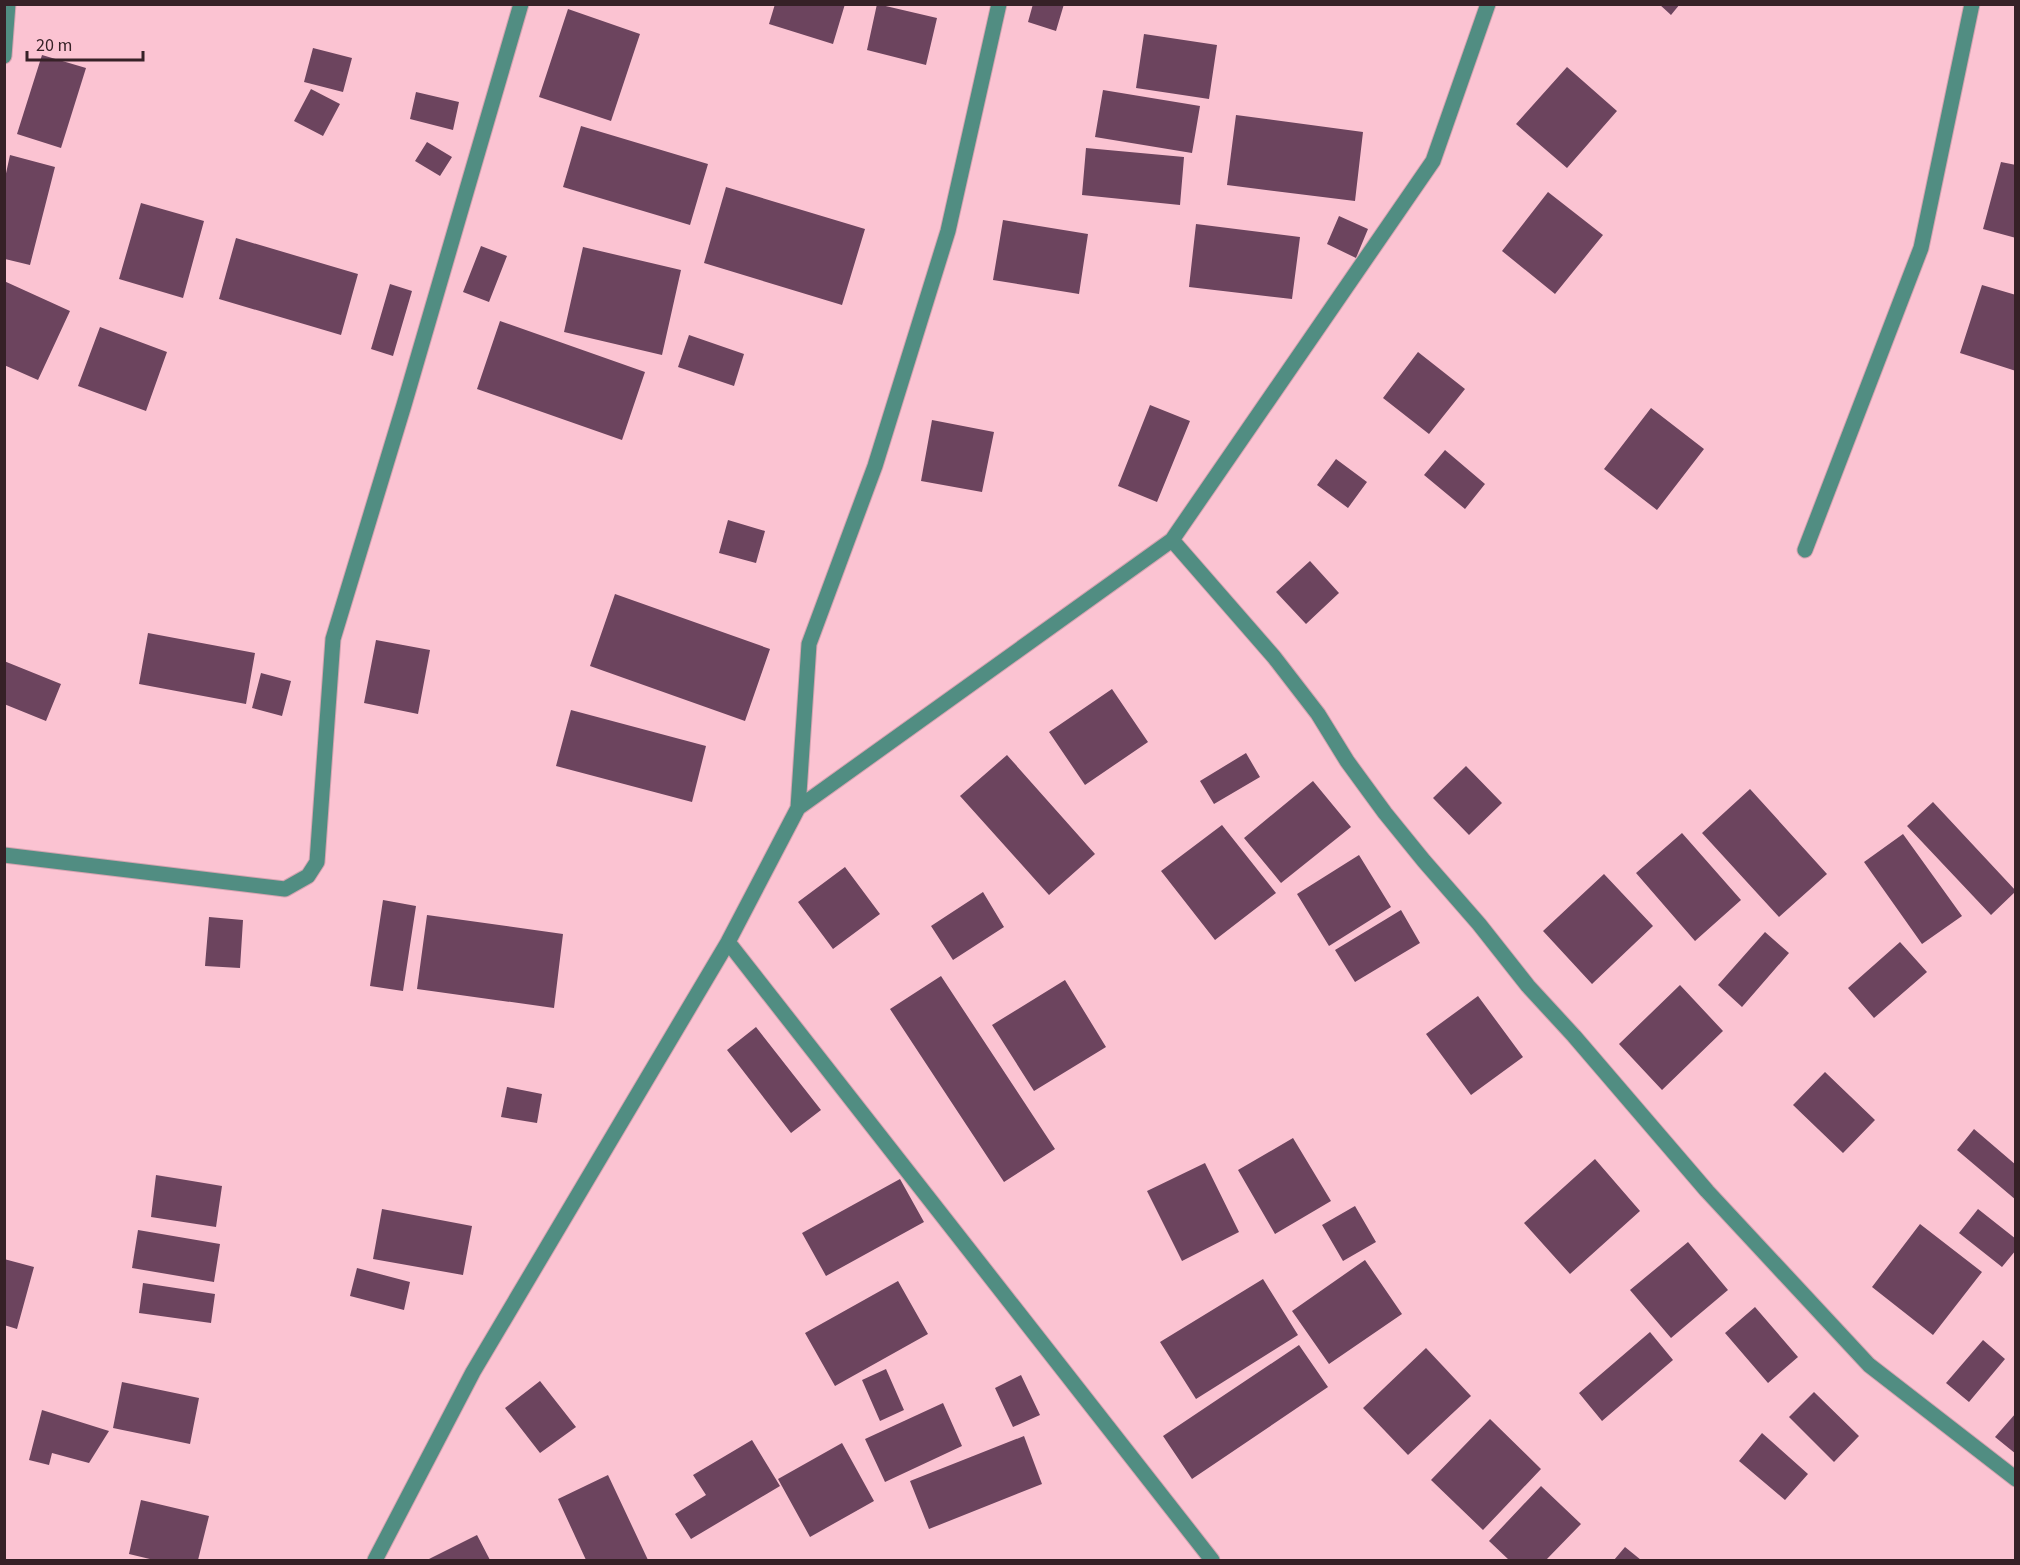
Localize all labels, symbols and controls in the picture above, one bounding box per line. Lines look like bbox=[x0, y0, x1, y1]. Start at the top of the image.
scale bar bbox=[27, 24, 142, 62]
text: 20 m bbox=[36, 33, 72, 58]

